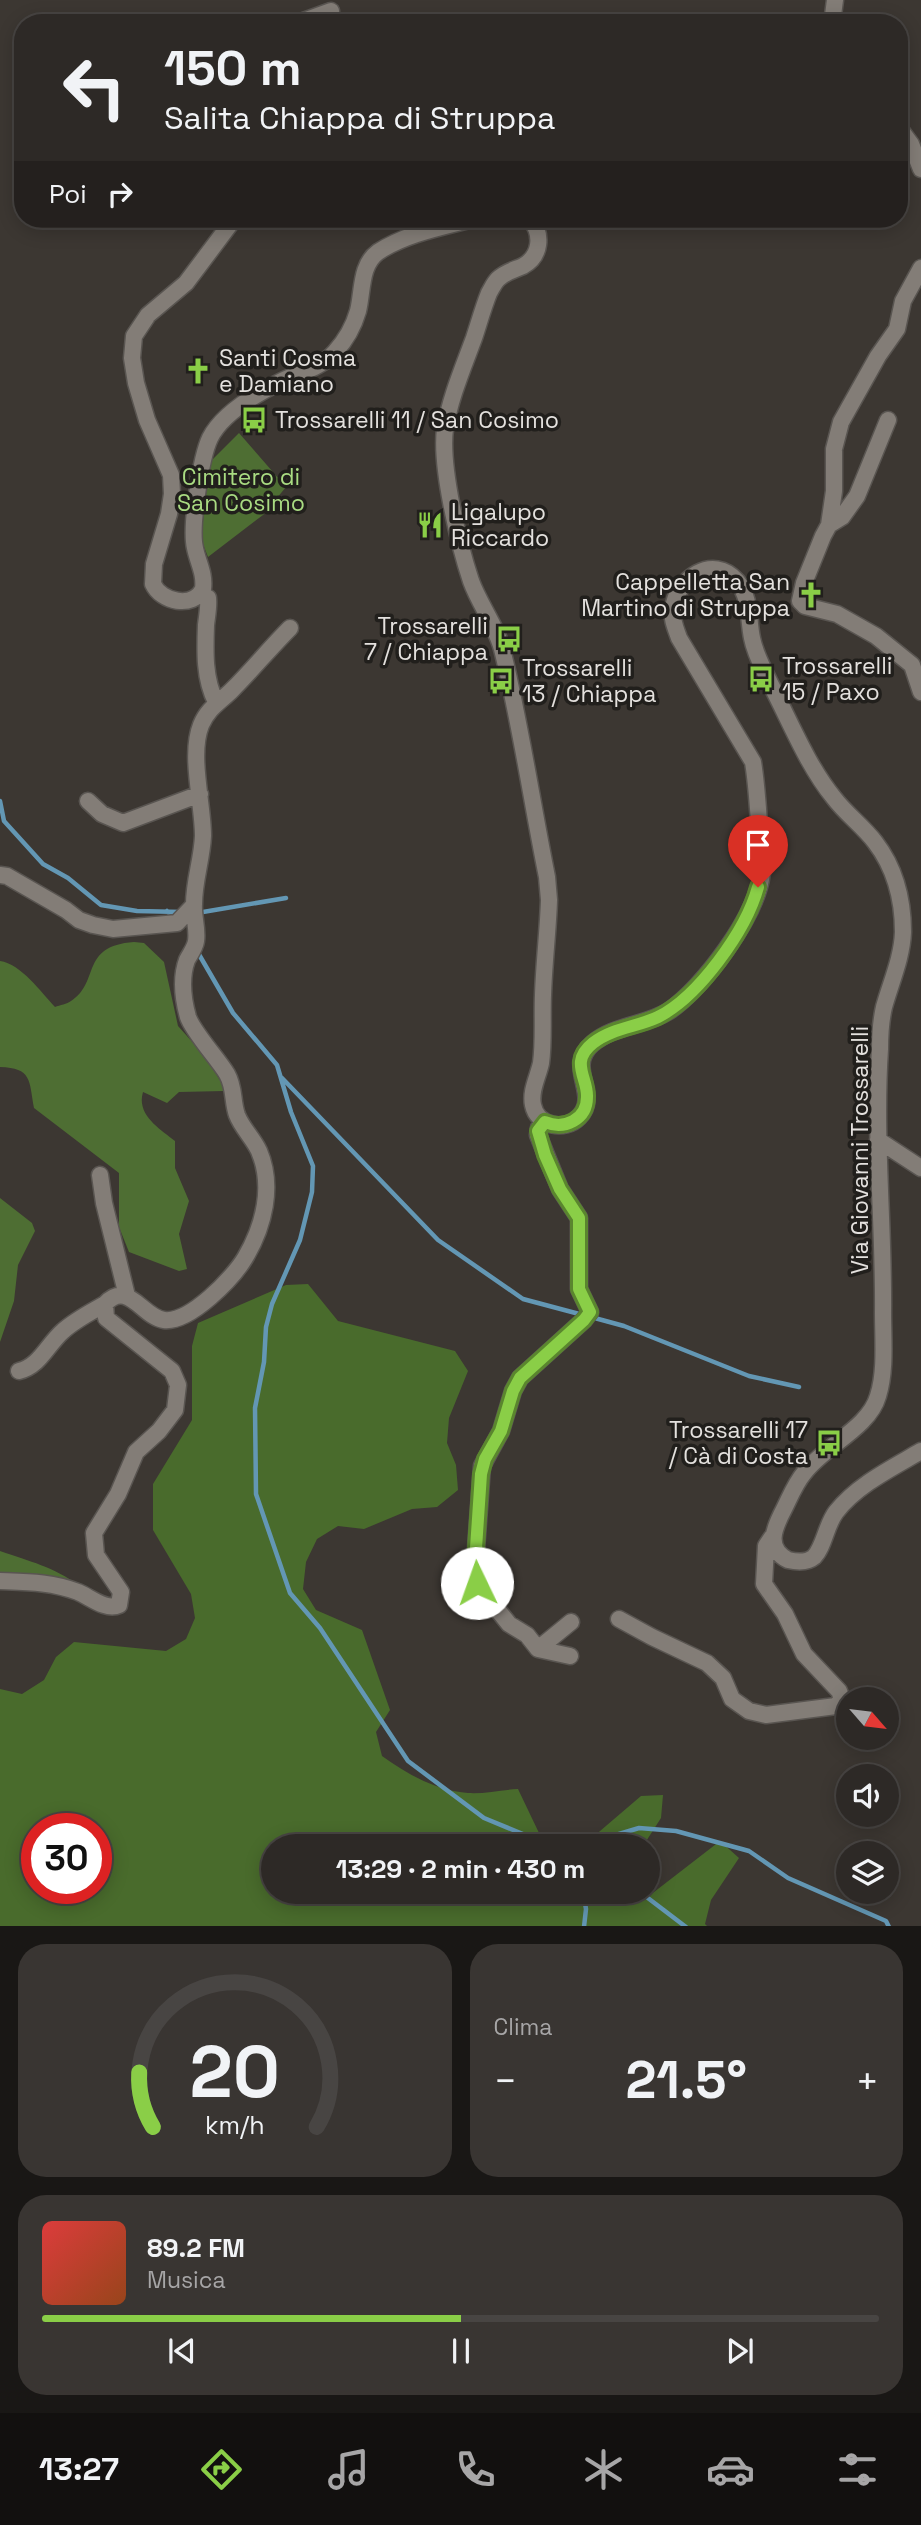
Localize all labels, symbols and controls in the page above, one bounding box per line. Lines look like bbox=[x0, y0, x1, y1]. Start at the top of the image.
text: 150 m bbox=[164, 37, 302, 99]
icon: left bbox=[49, 42, 140, 133]
text: Salita Chiappa di Struppa bbox=[164, 98, 555, 138]
icon: right bbox=[101, 175, 139, 213]
text: Poi bbox=[49, 177, 87, 211]
place label: Santi Cosma e Damiano bbox=[219, 343, 356, 399]
church icon: Santi Cosma e Damiano bbox=[183, 356, 213, 386]
bus stop icon: Trossarelli 11 / San Cosimo bbox=[239, 405, 269, 435]
place label: Trossarelli 11 / San Cosimo bbox=[275, 405, 559, 435]
park label: Cimitero di San Cosimo bbox=[177, 462, 305, 518]
place label: Ligalupo Riccardo bbox=[451, 497, 549, 553]
restaurant icon: Ligalupo Riccardo bbox=[415, 510, 445, 540]
place label: Cappelletta San Martino di Struppa bbox=[581, 567, 790, 623]
church icon: Cappelletta San Martino di Struppa bbox=[796, 580, 826, 610]
place label: Trossarelli 7 / Chiappa bbox=[364, 611, 488, 667]
bus stop icon: Trossarelli 7 / Chiappa bbox=[494, 624, 524, 654]
place label: Trossarelli 15 / Paxo bbox=[782, 651, 892, 707]
place label: Trossarelli 13 / Chiappa bbox=[522, 653, 656, 709]
bus stop icon: Trossarelli 15 / Paxo bbox=[746, 664, 776, 694]
bus stop icon: Trossarelli 13 / Chiappa bbox=[486, 666, 516, 696]
pin bbox=[728, 815, 788, 887]
icon: arrive bbox=[739, 826, 777, 864]
street label: Via Giovanni Trossarelli bbox=[845, 1026, 875, 1274]
place label: Trossarelli 17 / Cà di Costa bbox=[669, 1415, 808, 1471]
bus stop icon: Trossarelli 17 / Cà di Costa bbox=[814, 1428, 844, 1458]
position arrow bbox=[440, 1546, 514, 1620]
north arrow bbox=[836, 1687, 900, 1750]
map controls bbox=[836, 1687, 899, 1904]
button: sound bbox=[836, 1764, 899, 1827]
speed limit sign: 30 bbox=[21, 1813, 112, 1904]
button: layers bbox=[836, 1841, 899, 1904]
text: 13:29 · 2 min · 430 m bbox=[336, 1852, 585, 1886]
text: Clima bbox=[494, 2012, 553, 2042]
text: 20 bbox=[190, 2025, 280, 2118]
text: 21.5° bbox=[625, 2047, 747, 2113]
text: − bbox=[494, 2057, 517, 2105]
text: + bbox=[855, 2057, 879, 2105]
text: km/h bbox=[205, 2108, 265, 2140]
text: 89.2 FM bbox=[147, 2231, 245, 2265]
text: Musica bbox=[147, 2265, 226, 2295]
icon: previous bbox=[163, 2332, 201, 2370]
icon: pause bbox=[442, 2332, 480, 2370]
icon: next bbox=[721, 2332, 759, 2370]
icon: directions bbox=[197, 2445, 246, 2494]
icon: music bbox=[324, 2445, 373, 2494]
icon: phone bbox=[451, 2445, 500, 2494]
icon: climate bbox=[579, 2445, 628, 2494]
icon: car bbox=[706, 2445, 755, 2494]
icon: filters bbox=[833, 2445, 882, 2494]
text: 13:27 bbox=[39, 2449, 119, 2489]

